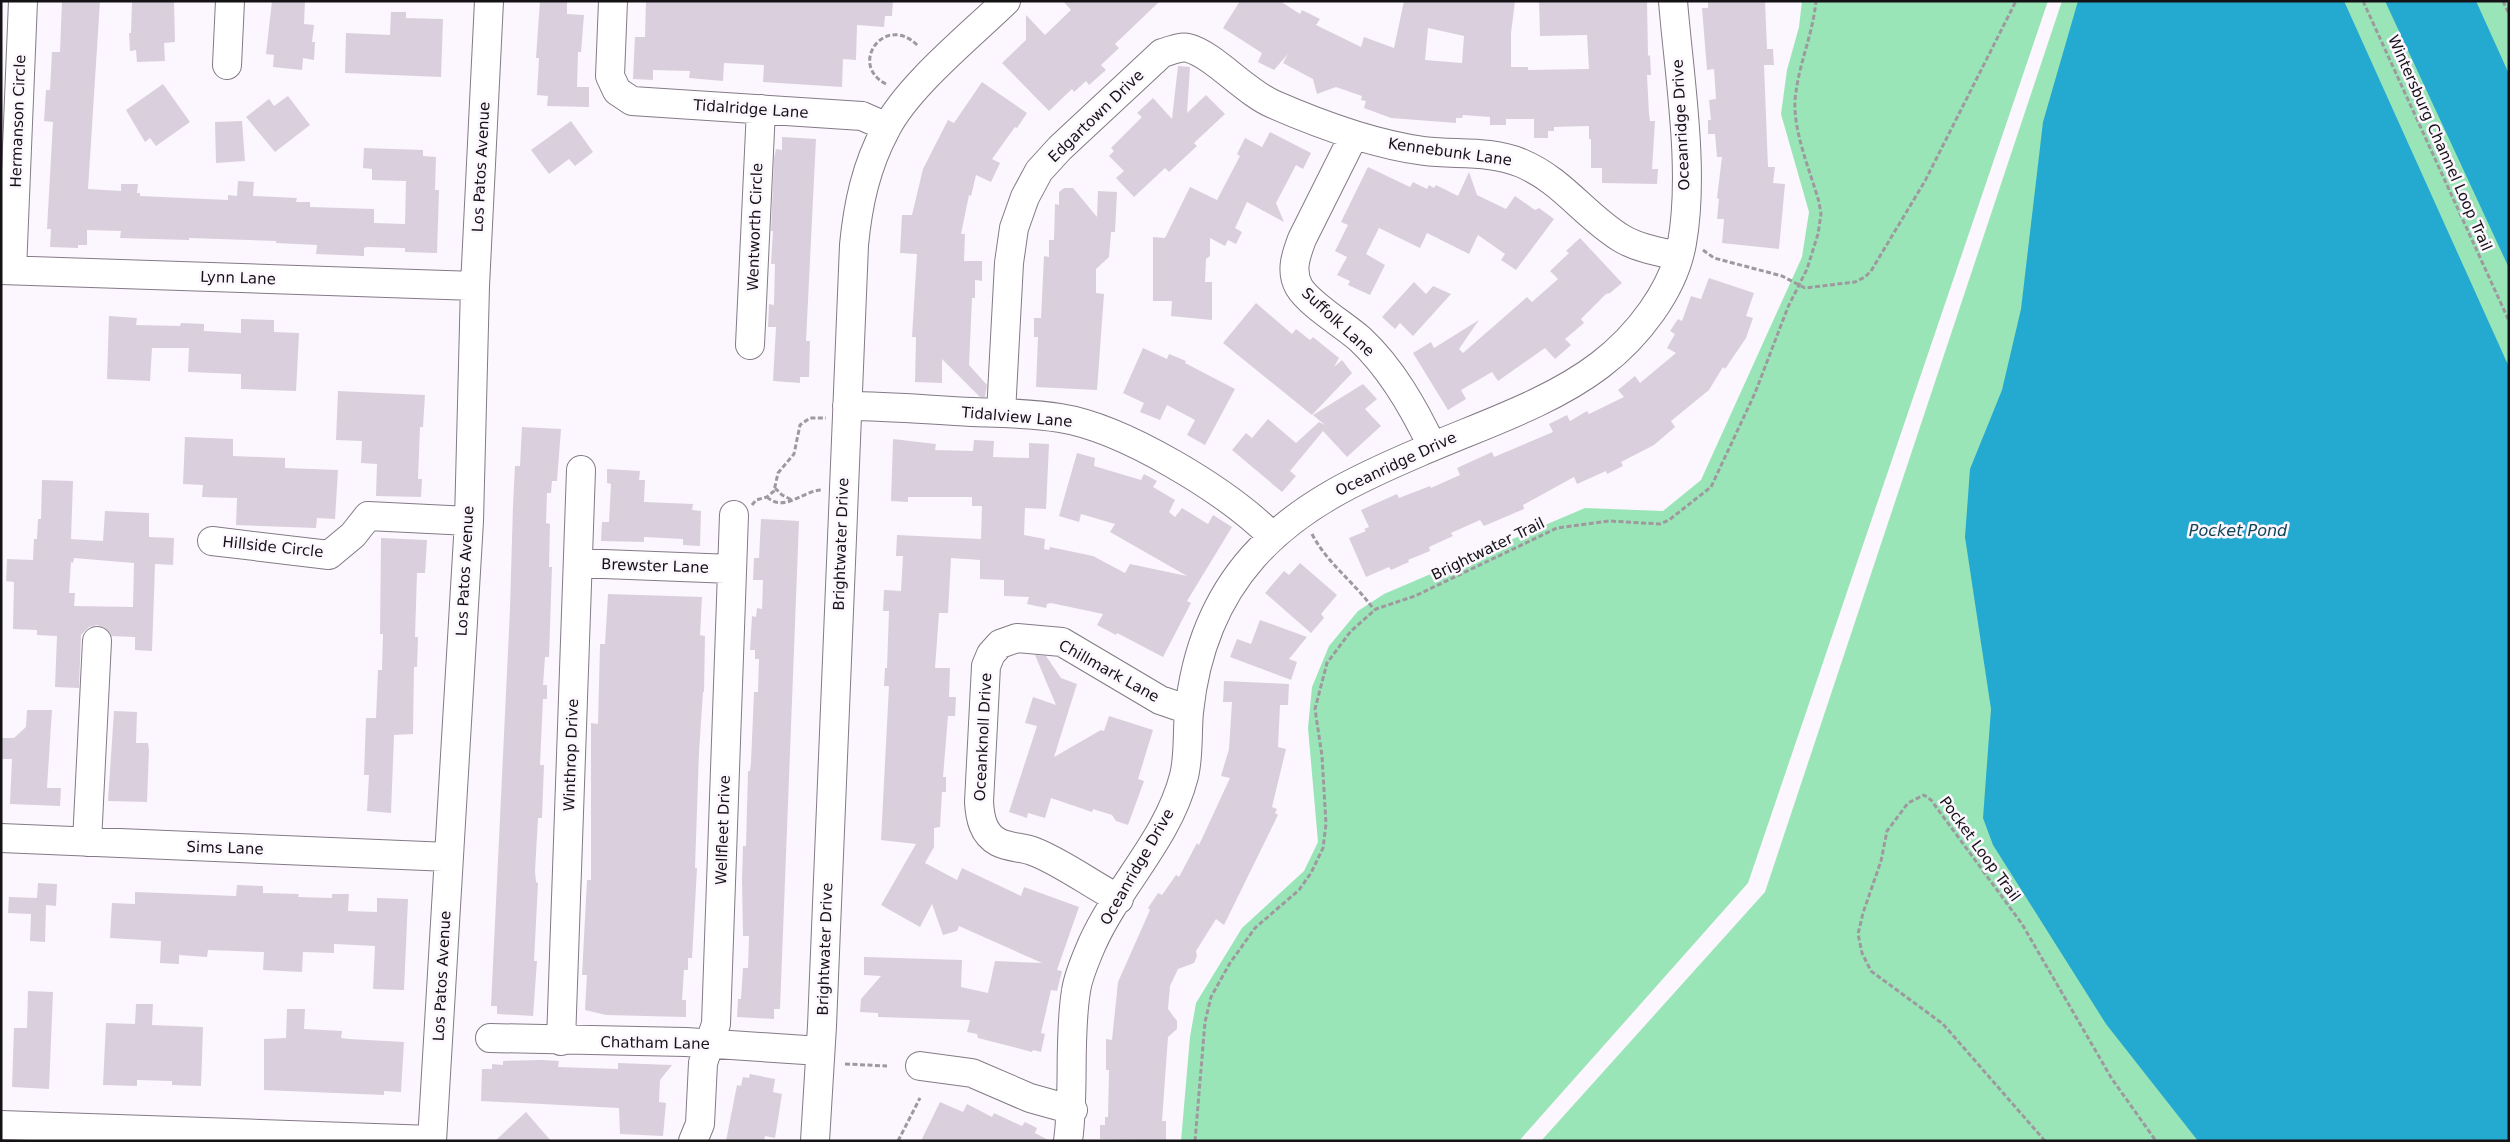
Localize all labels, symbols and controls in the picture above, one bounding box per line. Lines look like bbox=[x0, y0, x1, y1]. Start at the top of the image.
street label: Wintersburg Channel Loop Trail bbox=[2384, 32, 2496, 254]
street label: Hermanson Circle bbox=[7, 54, 29, 188]
street label: Oceanridge Drive bbox=[1669, 59, 1693, 191]
street label: Edgartown Drive bbox=[1045, 66, 1147, 166]
street label: Tidalridge Lane bbox=[692, 96, 809, 122]
street label: Los Patos Avenue bbox=[469, 101, 493, 233]
street label: Kennebunk Lane bbox=[1387, 134, 1513, 170]
street label: Wentworth Circle bbox=[744, 162, 766, 292]
street label: Lynn Lane bbox=[200, 268, 276, 288]
street label: Suffolk Lane bbox=[1298, 284, 1378, 360]
street label: Tidalview Lane bbox=[960, 403, 1073, 431]
street label: Oceanridge Drive bbox=[1333, 428, 1459, 500]
street label: Brightwater Drive bbox=[830, 477, 852, 611]
street label: Los Patos Avenue bbox=[453, 505, 477, 637]
street label: Brightwater Trail bbox=[1428, 514, 1548, 584]
water label: Pocket Pond bbox=[2189, 521, 2288, 540]
street label: Hillside Circle bbox=[222, 533, 324, 561]
street label: Brewster Lane bbox=[601, 555, 709, 577]
street label: Chillmark Lane bbox=[1056, 636, 1162, 706]
street label: Oceanknoll Drive bbox=[971, 672, 995, 802]
street label: Winthrop Drive bbox=[560, 698, 582, 812]
street label: Wellfleet Drive bbox=[712, 775, 734, 885]
street label: Pocket Loop Trail bbox=[1936, 793, 2024, 905]
street label: Oceanridge Drive bbox=[1096, 806, 1178, 928]
street label: Sims Lane bbox=[186, 838, 264, 858]
street label: Brightwater Drive bbox=[814, 882, 836, 1016]
street label: Los Patos Avenue bbox=[430, 910, 454, 1042]
street label: Chatham Lane bbox=[600, 1033, 710, 1053]

